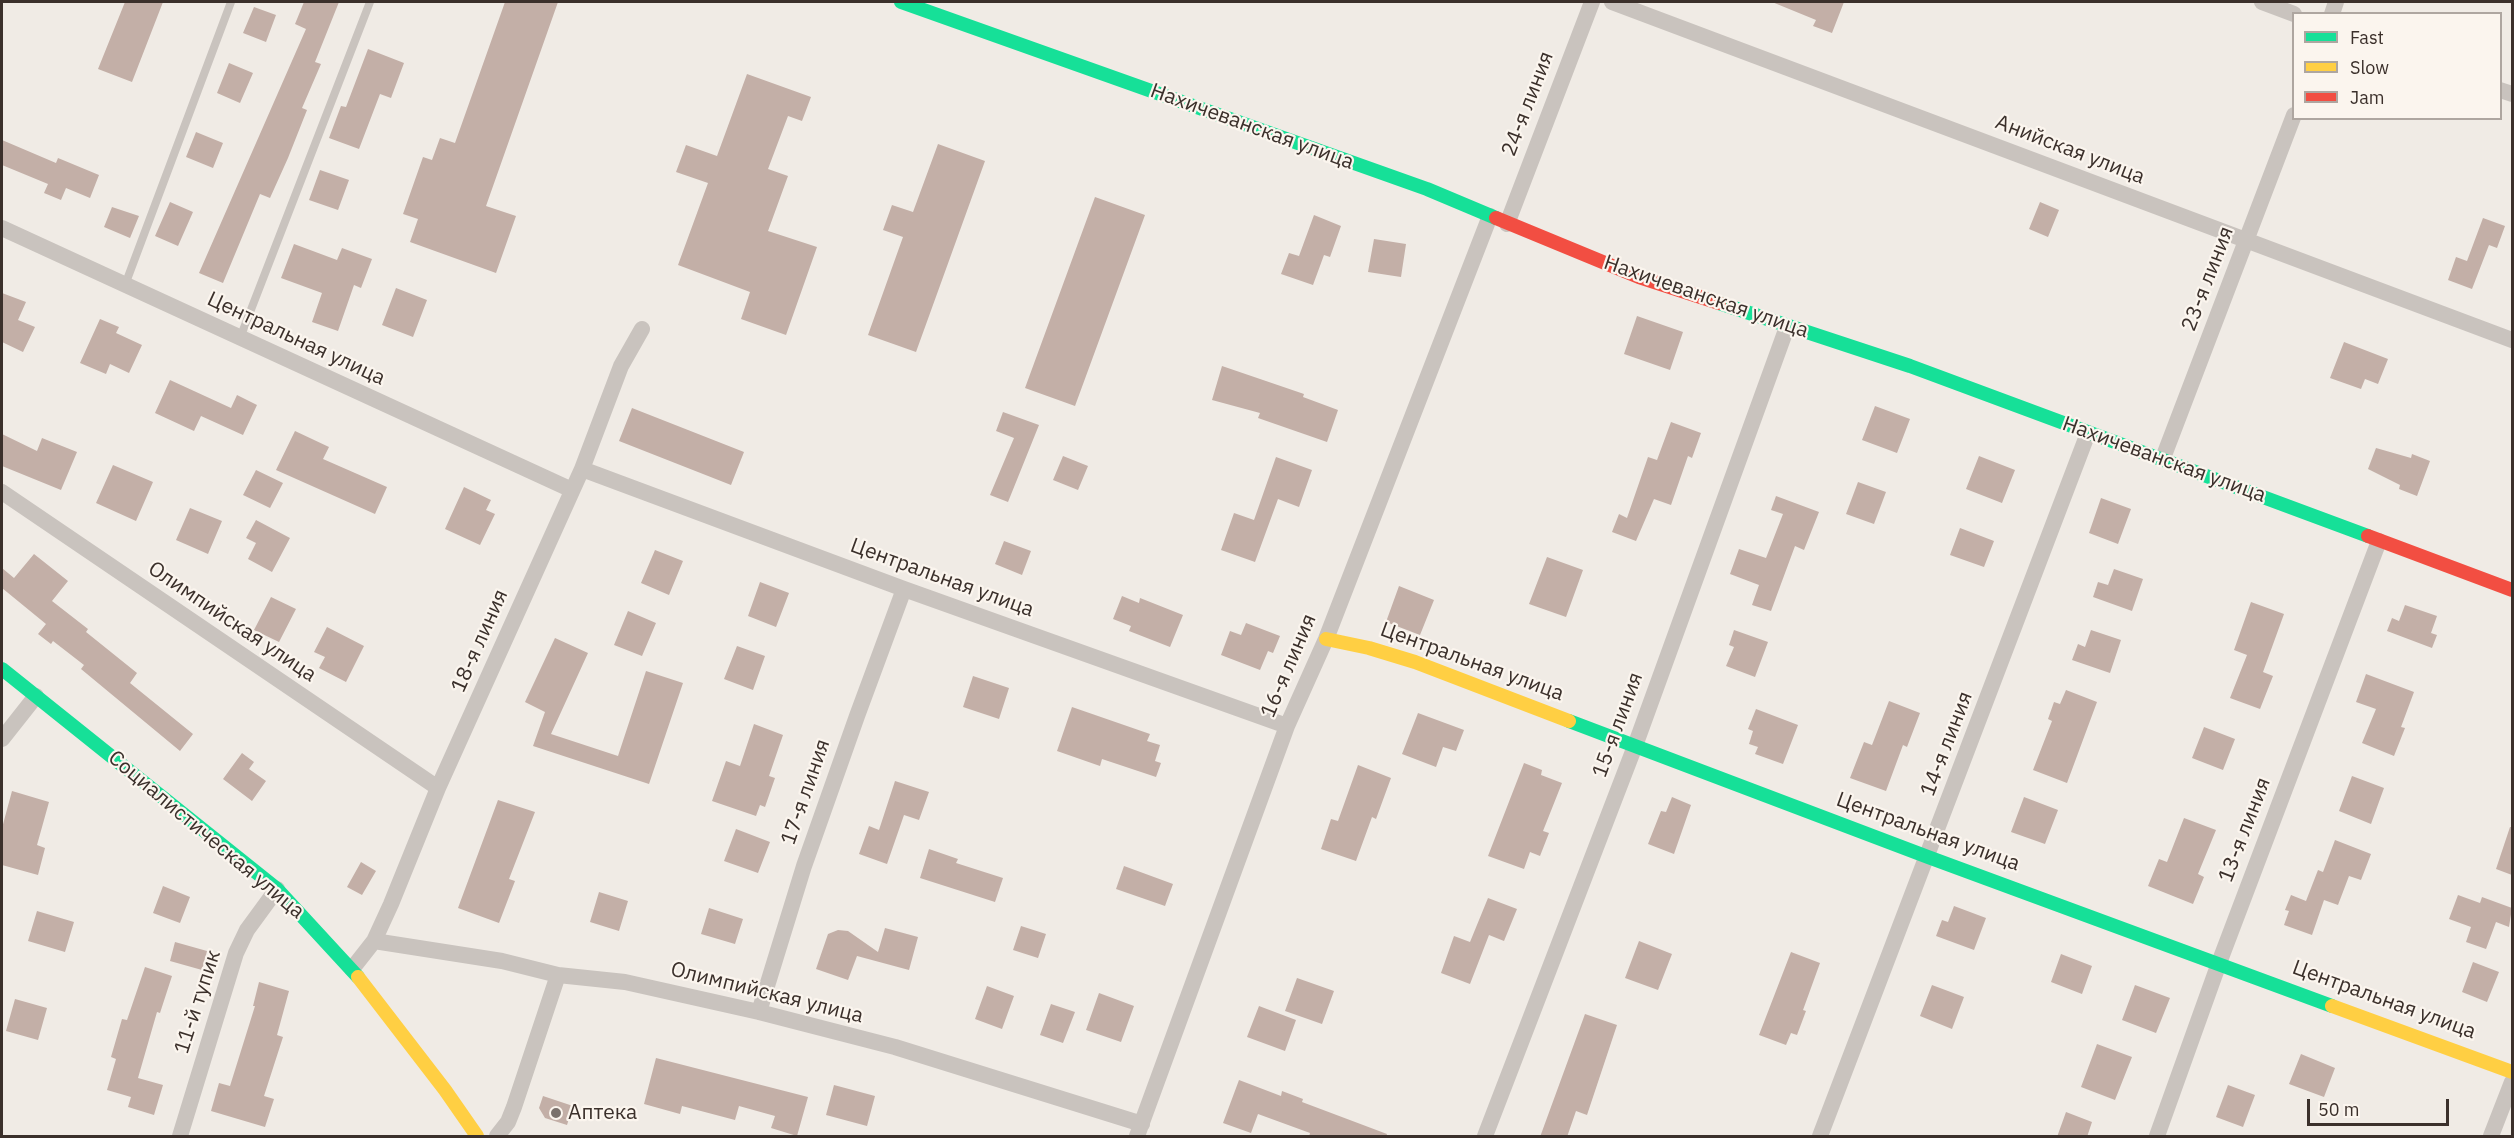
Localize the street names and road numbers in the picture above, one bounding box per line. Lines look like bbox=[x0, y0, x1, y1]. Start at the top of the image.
street label: 24-я линия bbox=[1497, 48, 1559, 160]
street label: Нахичеванская улица bbox=[1147, 78, 1357, 176]
street label: Анийская улица bbox=[1992, 110, 2148, 190]
street label: 23-я линия bbox=[2177, 223, 2239, 335]
street label: Нахичеванская улица bbox=[1600, 250, 1812, 344]
street label: Центральная улица bbox=[203, 287, 389, 391]
street label: Нахичеванская улица bbox=[2059, 411, 2269, 509]
street label: Центральная улица bbox=[847, 533, 1037, 623]
street label: Олимпийская улица bbox=[143, 556, 321, 688]
street label: 18-я линия bbox=[446, 586, 514, 696]
street label: 16-я линия bbox=[1256, 610, 1322, 722]
street label: Центральная улица bbox=[1377, 617, 1567, 707]
street label: 15-я линия bbox=[1587, 669, 1649, 781]
street label: 14-я линия bbox=[1916, 688, 1978, 800]
street label: 17-я линия bbox=[776, 736, 836, 848]
street label: Социалистическая улица bbox=[103, 745, 309, 925]
street label: 13-я линия bbox=[2214, 774, 2276, 886]
street label: Центральная улица bbox=[1833, 787, 2023, 877]
street label: 11-й тупик bbox=[169, 947, 227, 1057]
street label: Центральная улица bbox=[2289, 955, 2479, 1045]
street label: Олимпийская улица bbox=[668, 957, 866, 1029]

